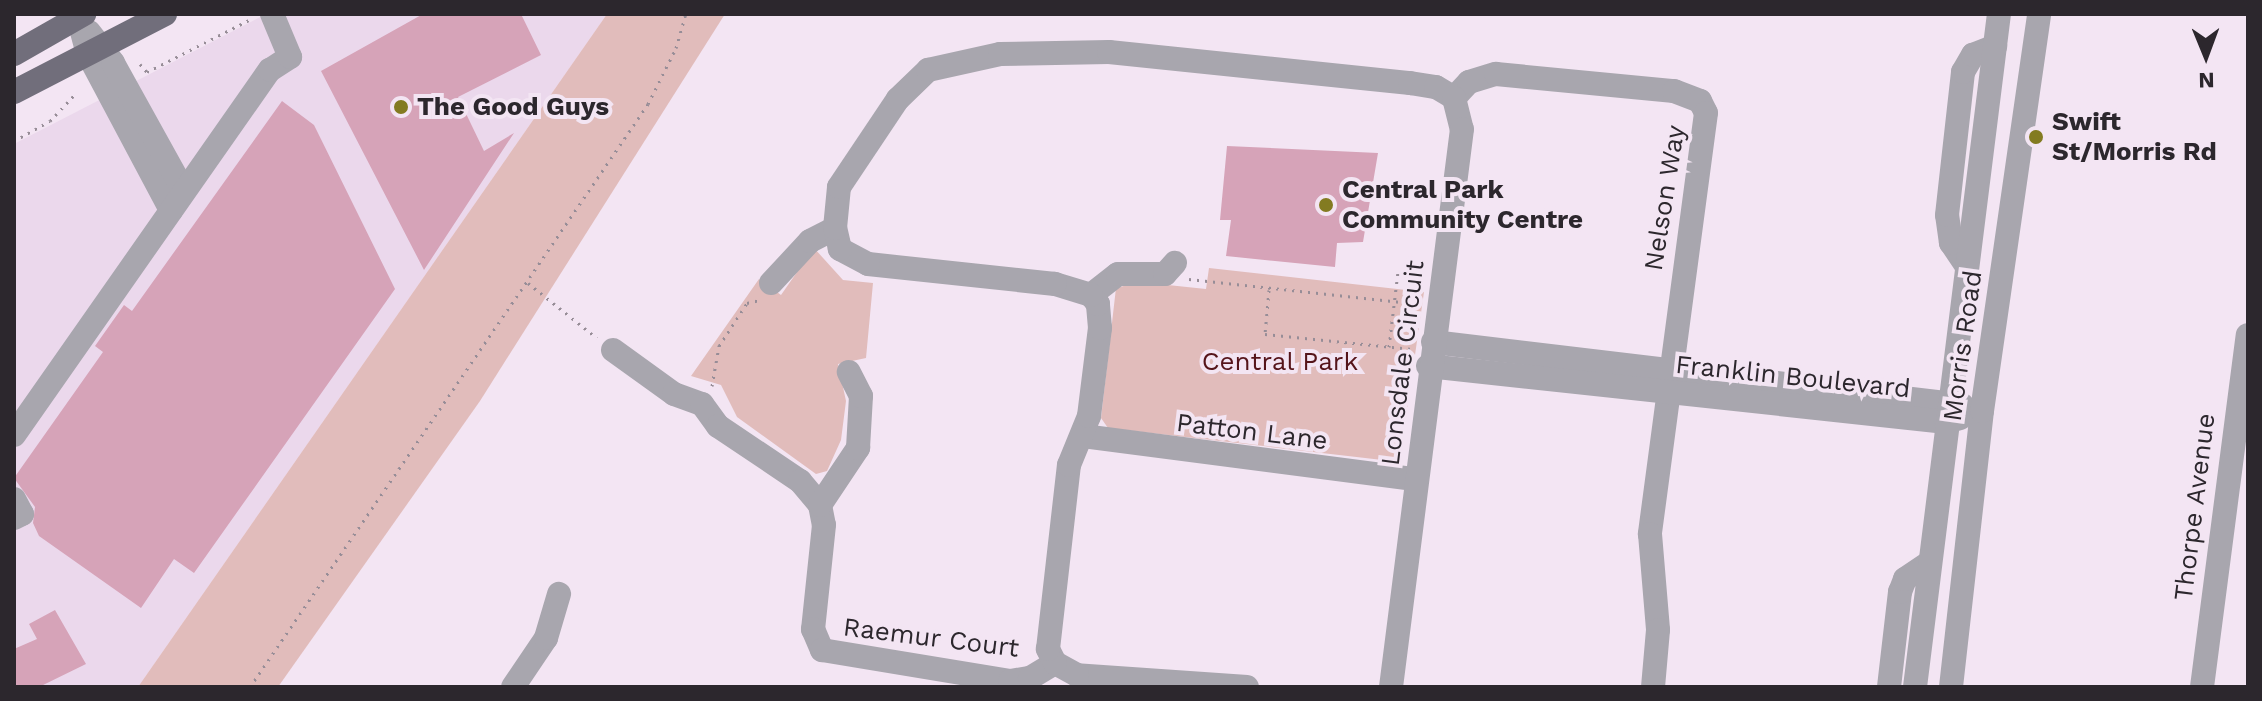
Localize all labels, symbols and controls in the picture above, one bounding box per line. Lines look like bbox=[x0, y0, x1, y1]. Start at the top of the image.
north arrow bbox=[2166, 16, 2246, 96]
text: N bbox=[2198, 68, 2215, 93]
place label: The Good Guys bbox=[417, 91, 609, 123]
marker: The Good Guys bbox=[392, 98, 410, 116]
place label: Swift St/Morris Rd bbox=[2052, 106, 2217, 168]
street label: Nelson Way bbox=[1638, 123, 1692, 273]
marker: Swift St/Morris Rd bbox=[2027, 128, 2045, 146]
place label: Central Park Community Centre bbox=[1342, 174, 1584, 236]
marker: Central Park Community Centre bbox=[1317, 196, 1335, 214]
street label: Lonsdale Circuit bbox=[1375, 258, 1431, 468]
street label: Morris Road bbox=[1937, 269, 1989, 423]
park label: Central Park bbox=[1201, 346, 1359, 378]
street label: Franklin Boulevard bbox=[1674, 349, 1912, 405]
street label: Patton Lane bbox=[1175, 407, 1329, 457]
street label: Thorpe Avenue bbox=[2168, 411, 2222, 603]
street label: Raemur Court bbox=[841, 612, 1021, 664]

